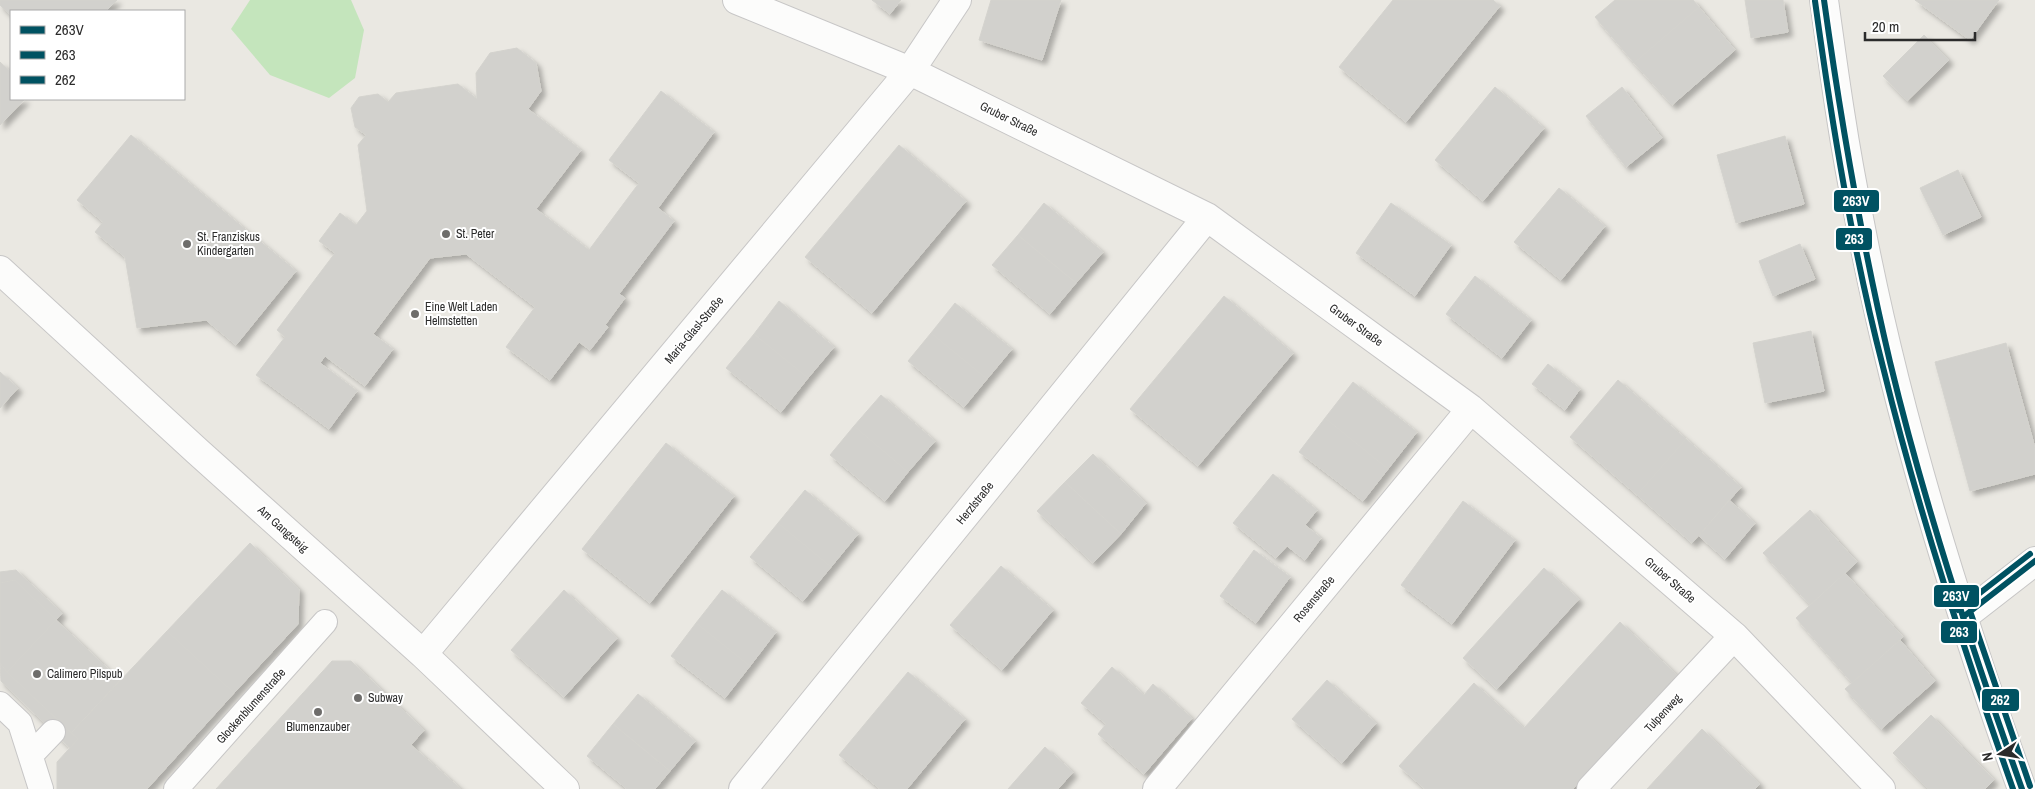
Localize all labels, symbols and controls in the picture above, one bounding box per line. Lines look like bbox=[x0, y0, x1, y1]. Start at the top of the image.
legend bbox=[10, 10, 185, 100]
scale bar bbox=[1865, 10, 1975, 42]
text: 20 m bbox=[1872, 16, 1899, 37]
text: 263V bbox=[55, 19, 85, 40]
text: 263 bbox=[55, 44, 76, 65]
text: 262 bbox=[55, 69, 76, 90]
street label: Gruber Straße bbox=[977, 98, 1041, 140]
line badge: 263V bbox=[1833, 189, 1880, 213]
text: 263V bbox=[1843, 192, 1870, 210]
place label: St. Peter bbox=[456, 226, 495, 242]
line badge: 263 bbox=[1835, 227, 1873, 251]
marker: St. Peter bbox=[440, 228, 452, 240]
place label: St. Franziskus Kindergarten bbox=[197, 229, 260, 259]
text: 263 bbox=[1844, 230, 1864, 248]
marker: St. Franziskus Kindergarten bbox=[181, 238, 193, 250]
street label: Maria-Glasl-Straße bbox=[661, 293, 727, 367]
place label: Eine Welt Laden Helmstetten bbox=[425, 299, 498, 329]
street label: Gruber Straße bbox=[1326, 300, 1386, 350]
marker: Eine Welt Laden Helmstetten bbox=[409, 308, 421, 320]
street label: Herzlstraße bbox=[953, 478, 997, 528]
street label: Am Gangsteig bbox=[254, 501, 312, 556]
street label: Gruber Straße bbox=[1641, 553, 1699, 607]
street label: Rosenstraße bbox=[1290, 572, 1338, 626]
line badge: 263V bbox=[1933, 584, 1980, 608]
text: 263V bbox=[1943, 587, 1970, 605]
line badge: 263 bbox=[1940, 620, 1978, 644]
text: 263 bbox=[1949, 623, 1969, 641]
street label: Glockenblumenstraße bbox=[213, 665, 289, 747]
place label: Calimero Pilspub bbox=[47, 666, 122, 682]
marker: Calimero Pilspub bbox=[31, 668, 43, 680]
line badge: 262 bbox=[1981, 688, 2020, 712]
place label: Subway bbox=[368, 690, 403, 706]
street label: Tulpenweg bbox=[1641, 690, 1685, 736]
text: 262 bbox=[1990, 691, 2010, 709]
marker: Subway bbox=[352, 692, 364, 704]
marker: Blumenzauber bbox=[312, 706, 324, 718]
place label: Blumenzauber bbox=[286, 719, 350, 735]
north arrow bbox=[1975, 729, 2025, 779]
text: N bbox=[1978, 751, 1997, 763]

